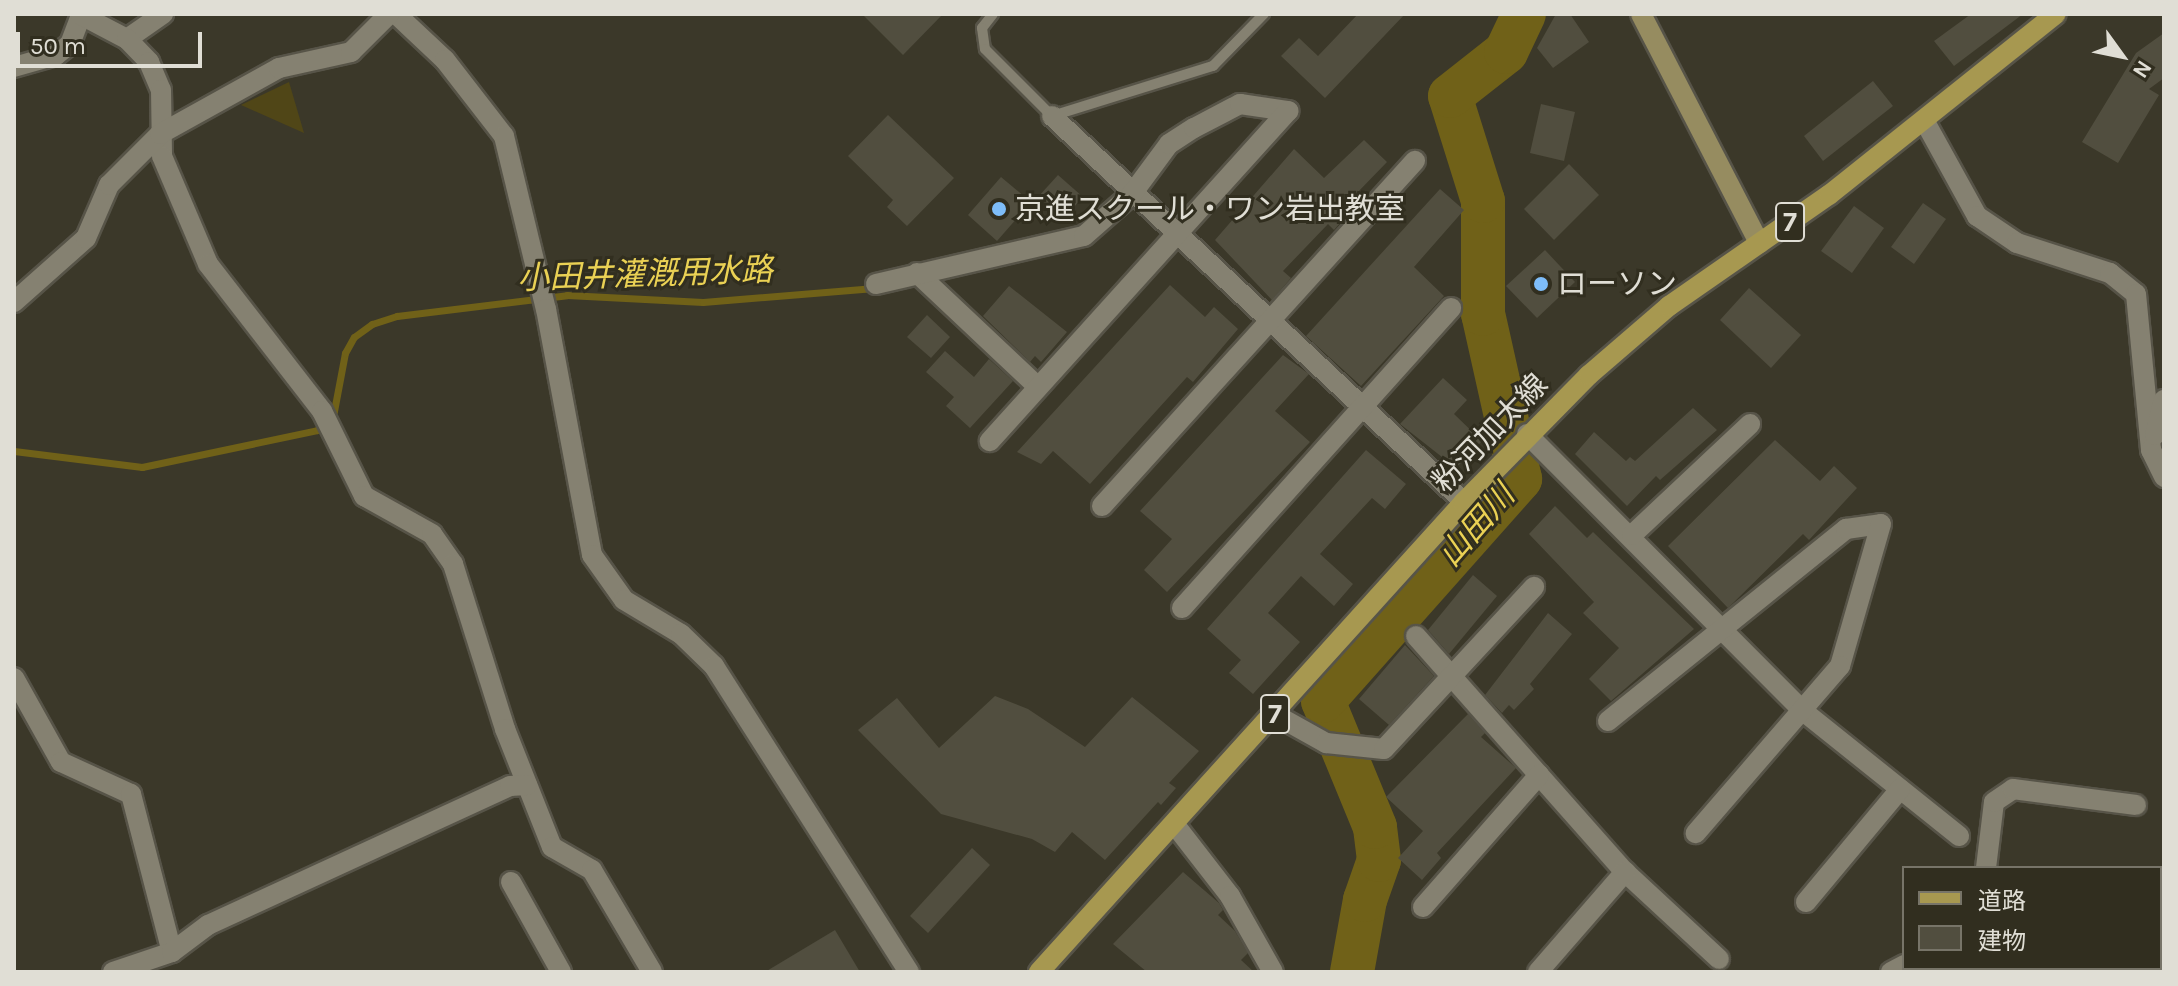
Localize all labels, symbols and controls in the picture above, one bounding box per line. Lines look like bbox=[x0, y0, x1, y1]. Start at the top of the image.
scale bar bbox=[20, 16, 206, 66]
north arrow bbox=[2082, 16, 2162, 96]
text: 50 m bbox=[30, 32, 86, 60]
text: N bbox=[2127, 55, 2157, 83]
place label: 京進スクール・ワン岩出教室 bbox=[1015, 191, 1405, 227]
road number: 7 bbox=[1774, 198, 1806, 246]
marker: 京進スクール・ワン岩出教室 bbox=[990, 200, 1008, 218]
water label: 小田井灌漑用水路 bbox=[516, 251, 774, 299]
place label: ローソン bbox=[1557, 266, 1677, 302]
marker: ローソン bbox=[1532, 275, 1550, 293]
street label: 粉河加太線 bbox=[1425, 367, 1555, 499]
water label: 山田川 bbox=[1431, 477, 1523, 575]
road number: 7 bbox=[1259, 690, 1291, 738]
legend bbox=[1902, 866, 2162, 970]
text: 道路 bbox=[1978, 887, 2026, 915]
text: 建物 bbox=[1978, 927, 2026, 955]

